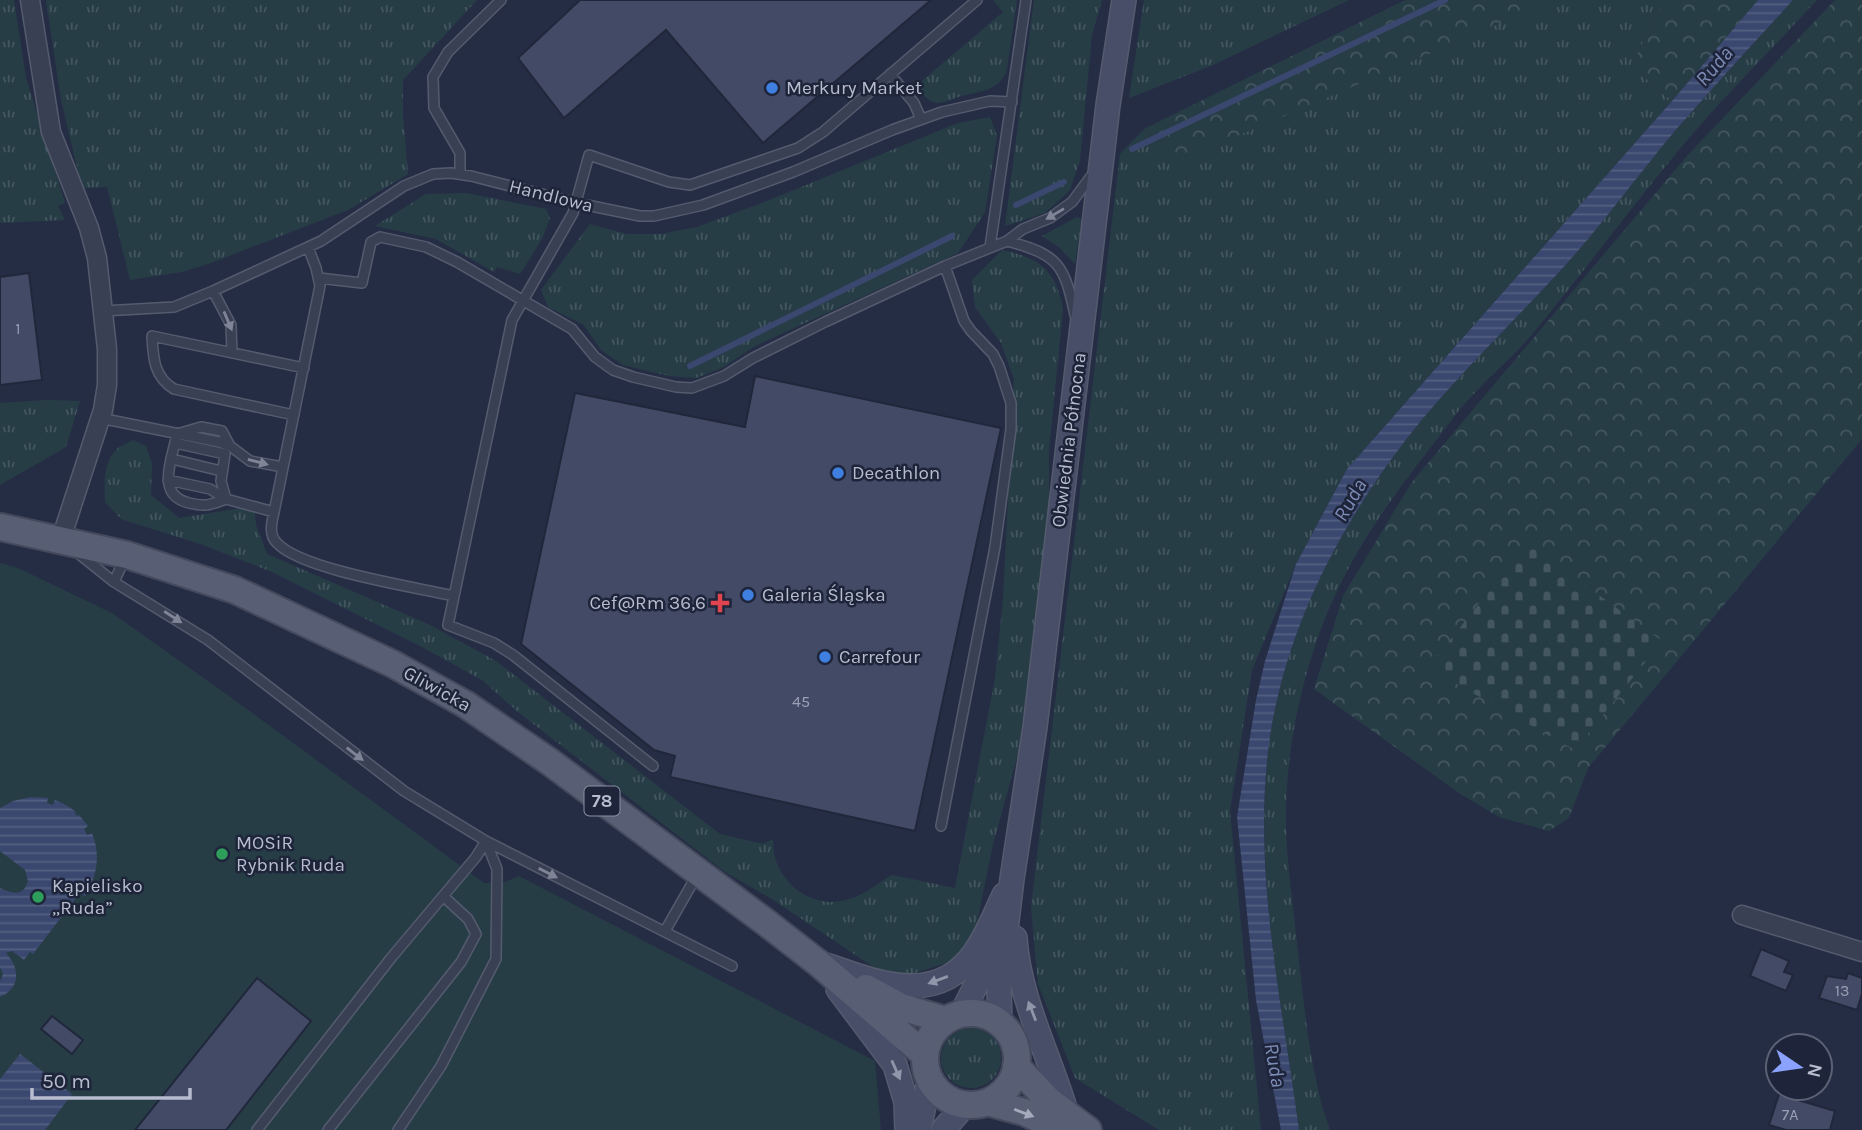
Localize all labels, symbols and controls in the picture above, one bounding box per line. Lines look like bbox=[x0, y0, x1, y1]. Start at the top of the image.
water label: Ruda bbox=[1690, 41, 1738, 91]
place label: Merkury Market bbox=[786, 77, 922, 99]
marker: Merkury Market bbox=[764, 80, 780, 96]
street label: Handlowa bbox=[507, 175, 595, 217]
one-way arrow bbox=[1046, 208, 1065, 220]
one-way arrow bbox=[222, 311, 233, 332]
house number: 1 bbox=[15, 319, 21, 338]
street label: Obwiednia Północna bbox=[1047, 351, 1091, 529]
one-way arrow bbox=[248, 457, 270, 468]
place label: Decathlon bbox=[852, 462, 940, 484]
marker: Decathlon bbox=[830, 465, 846, 481]
water label: Ruda bbox=[1328, 475, 1372, 525]
place label: Galeria Śląska bbox=[762, 583, 886, 606]
marker: Galeria Śląska bbox=[740, 587, 756, 603]
place label: Cef@Rm 36,6 bbox=[589, 592, 706, 614]
marker: Cef@Rm 36,6 bbox=[712, 595, 728, 611]
one-way arrow bbox=[164, 610, 183, 623]
place label: Carrefour bbox=[839, 646, 920, 668]
marker: Carrefour bbox=[817, 649, 833, 665]
street label: Gliwicka bbox=[399, 662, 475, 716]
house number: 45 bbox=[792, 692, 810, 711]
one-way arrow bbox=[346, 746, 364, 760]
road number: 78 bbox=[584, 786, 620, 816]
place label: MOSiR Rybnik Ruda bbox=[236, 832, 345, 876]
marker: MOSiR Rybnik Ruda bbox=[214, 846, 230, 862]
one-way arrow bbox=[538, 867, 558, 878]
place label: Kąpielisko „Ruda” bbox=[52, 875, 143, 919]
marker: Kąpielisko „Ruda” bbox=[30, 889, 46, 905]
one-way arrow bbox=[927, 975, 948, 986]
house number: 13 bbox=[1835, 981, 1849, 1000]
one-way arrow bbox=[1026, 1001, 1037, 1022]
north arrow bbox=[1764, 1032, 1834, 1102]
water label: Ruda bbox=[1259, 1041, 1291, 1089]
scale bar bbox=[32, 1056, 189, 1100]
one-way arrow bbox=[890, 1060, 902, 1080]
text: N bbox=[1802, 1061, 1827, 1080]
text: 50 m bbox=[42, 1069, 91, 1093]
house number: 7A bbox=[1782, 1105, 1798, 1124]
one-way arrow bbox=[1013, 1107, 1034, 1118]

